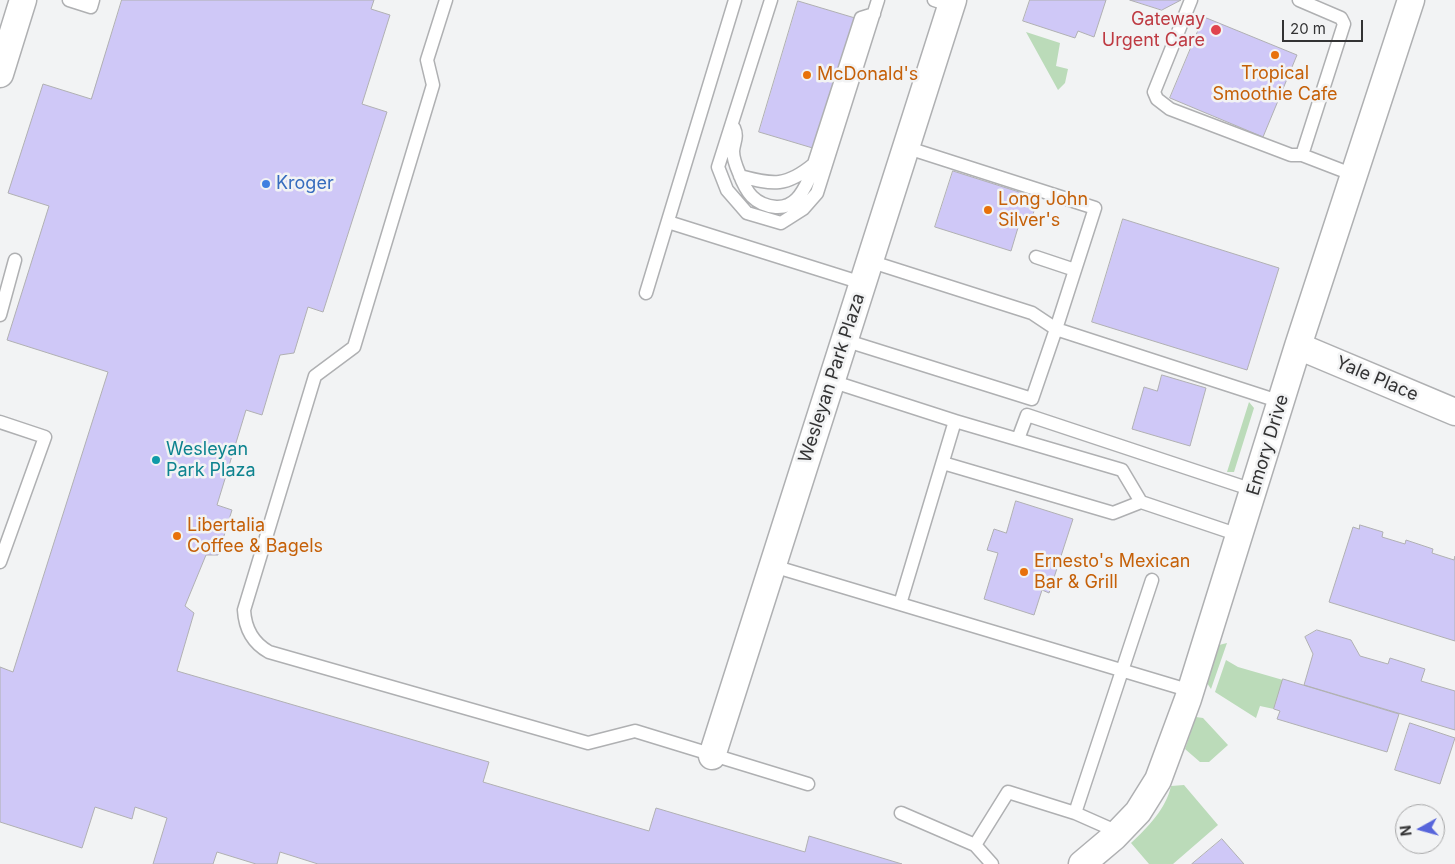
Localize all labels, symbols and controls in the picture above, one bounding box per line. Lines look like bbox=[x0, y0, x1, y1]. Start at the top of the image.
place label: Gateway Urgent Care bbox=[1102, 9, 1205, 52]
scale bar bbox=[1285, 10, 1366, 42]
text: 20 m bbox=[1290, 19, 1326, 38]
marker: Gateway Urgent Care bbox=[1209, 23, 1223, 37]
marker: Tropical Smoothie Cafe bbox=[1269, 49, 1281, 61]
place label: Tropical Smoothie Cafe bbox=[1212, 63, 1338, 106]
place label: McDonald's bbox=[817, 64, 918, 86]
marker: McDonald's bbox=[801, 69, 813, 81]
place label: Kroger bbox=[276, 173, 334, 195]
marker: Kroger bbox=[260, 178, 272, 190]
place label: Long John Silver's bbox=[998, 189, 1088, 232]
marker: Long John Silver's bbox=[982, 204, 994, 216]
street label: Wesleyan Park Plaza bbox=[794, 291, 870, 465]
street label: Yale Place bbox=[1332, 352, 1422, 406]
street label: Emory Drive bbox=[1242, 392, 1294, 498]
place label: Wesleyan Park Plaza bbox=[166, 439, 256, 482]
marker: Wesleyan Park Plaza bbox=[150, 454, 162, 466]
place label: Libertalia Coffee & Bagels bbox=[187, 515, 323, 558]
marker: Libertalia Coffee & Bagels bbox=[171, 530, 183, 542]
place label: Ernesto's Mexican Bar & Grill bbox=[1034, 551, 1190, 594]
marker: Ernesto's Mexican Bar & Grill bbox=[1018, 566, 1030, 578]
north arrow bbox=[1395, 804, 1445, 854]
text: N bbox=[1397, 824, 1415, 837]

